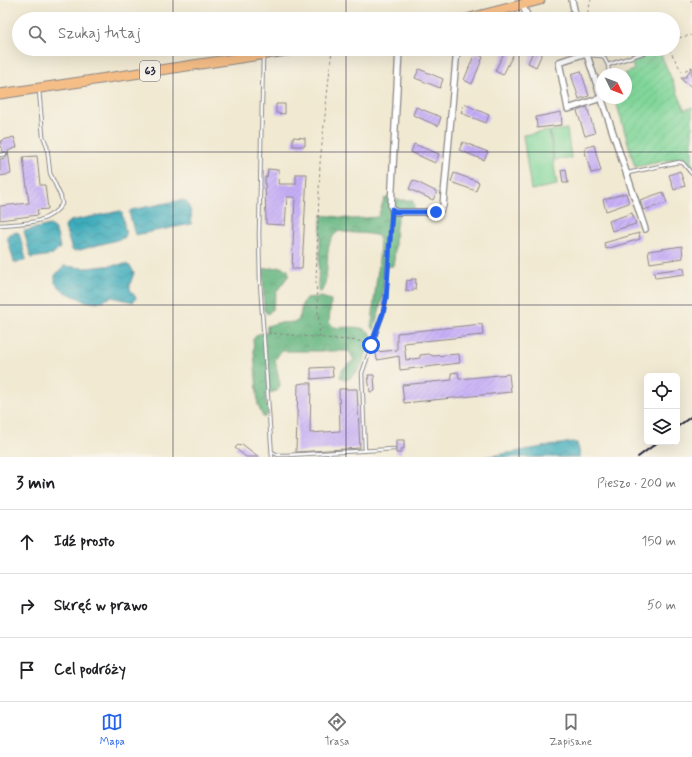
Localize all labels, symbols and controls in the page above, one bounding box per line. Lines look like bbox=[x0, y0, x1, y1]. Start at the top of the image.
search box bbox=[12, 12, 680, 56]
icon: search bbox=[26, 23, 48, 45]
text: Szukaj tutaj bbox=[58, 24, 141, 44]
road number: 63 bbox=[140, 61, 160, 81]
north arrow bbox=[596, 68, 632, 104]
route end bbox=[427, 203, 445, 221]
route start bbox=[362, 336, 380, 354]
map controls bbox=[644, 373, 680, 445]
button: locate bbox=[644, 373, 680, 409]
button: layers bbox=[644, 409, 680, 445]
text: 3 min bbox=[16, 472, 55, 494]
text: Pieszo · 200 m bbox=[597, 475, 676, 492]
icon: ahead bbox=[16, 531, 38, 553]
text: Idź prosto bbox=[54, 532, 115, 552]
text: 150 m bbox=[642, 533, 676, 550]
icon: right bbox=[16, 595, 38, 617]
text: Skręć w prawo bbox=[54, 596, 148, 616]
text: 50 m bbox=[647, 597, 676, 614]
icon: arrive bbox=[16, 659, 38, 681]
text: Cel podróży bbox=[54, 660, 126, 680]
tab: Mapa bbox=[100, 711, 125, 749]
tab: Trasa bbox=[325, 711, 349, 749]
tab: Zapisane bbox=[549, 711, 592, 749]

